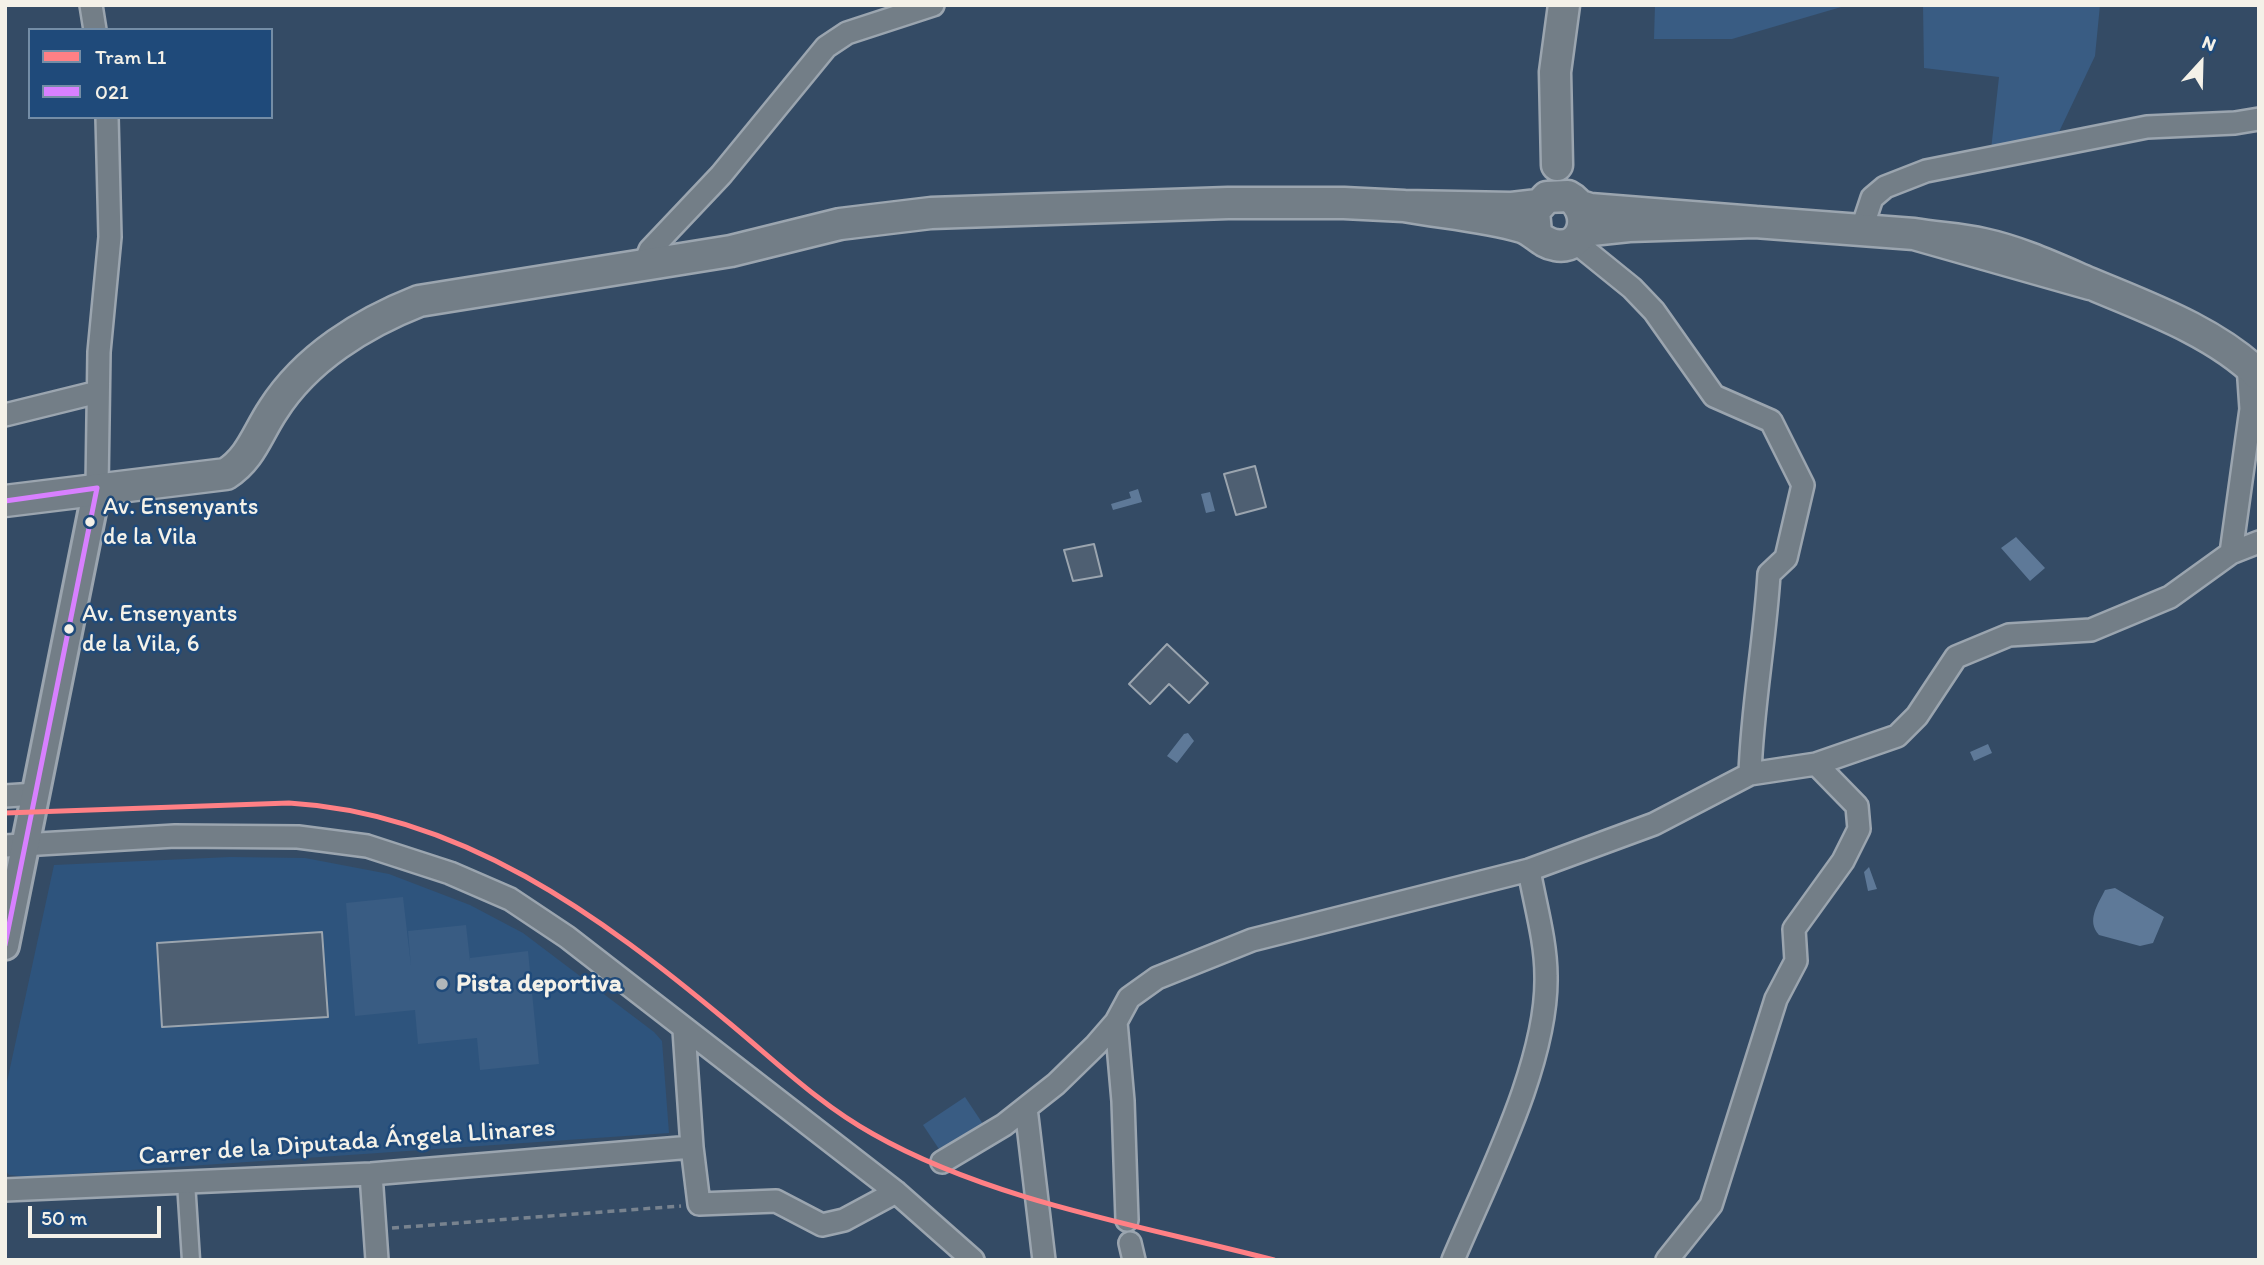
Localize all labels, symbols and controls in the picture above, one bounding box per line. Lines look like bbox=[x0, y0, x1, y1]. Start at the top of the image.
legend bbox=[28, 28, 273, 119]
north arrow bbox=[2166, 28, 2236, 98]
text: N bbox=[2199, 30, 2219, 56]
text: Tram L1 bbox=[95, 44, 167, 69]
text: 021 bbox=[95, 79, 129, 104]
place label: Av. Ensenyants de la Vila bbox=[103, 494, 258, 550]
marker: Av. Ensenyants de la Vila bbox=[83, 515, 97, 529]
place label: Av. Ensenyants de la Vila, 6 bbox=[82, 601, 237, 657]
marker: Av. Ensenyants de la Vila, 6 bbox=[62, 622, 76, 636]
place label: Pista deportiva bbox=[456, 968, 622, 1000]
marker: Pista deportiva bbox=[434, 976, 450, 992]
street label: Carrer de la Diputada Ángela Llinares bbox=[137, 1113, 557, 1173]
scale bar bbox=[32, 1192, 164, 1236]
text: 50 m bbox=[41, 1205, 87, 1230]

